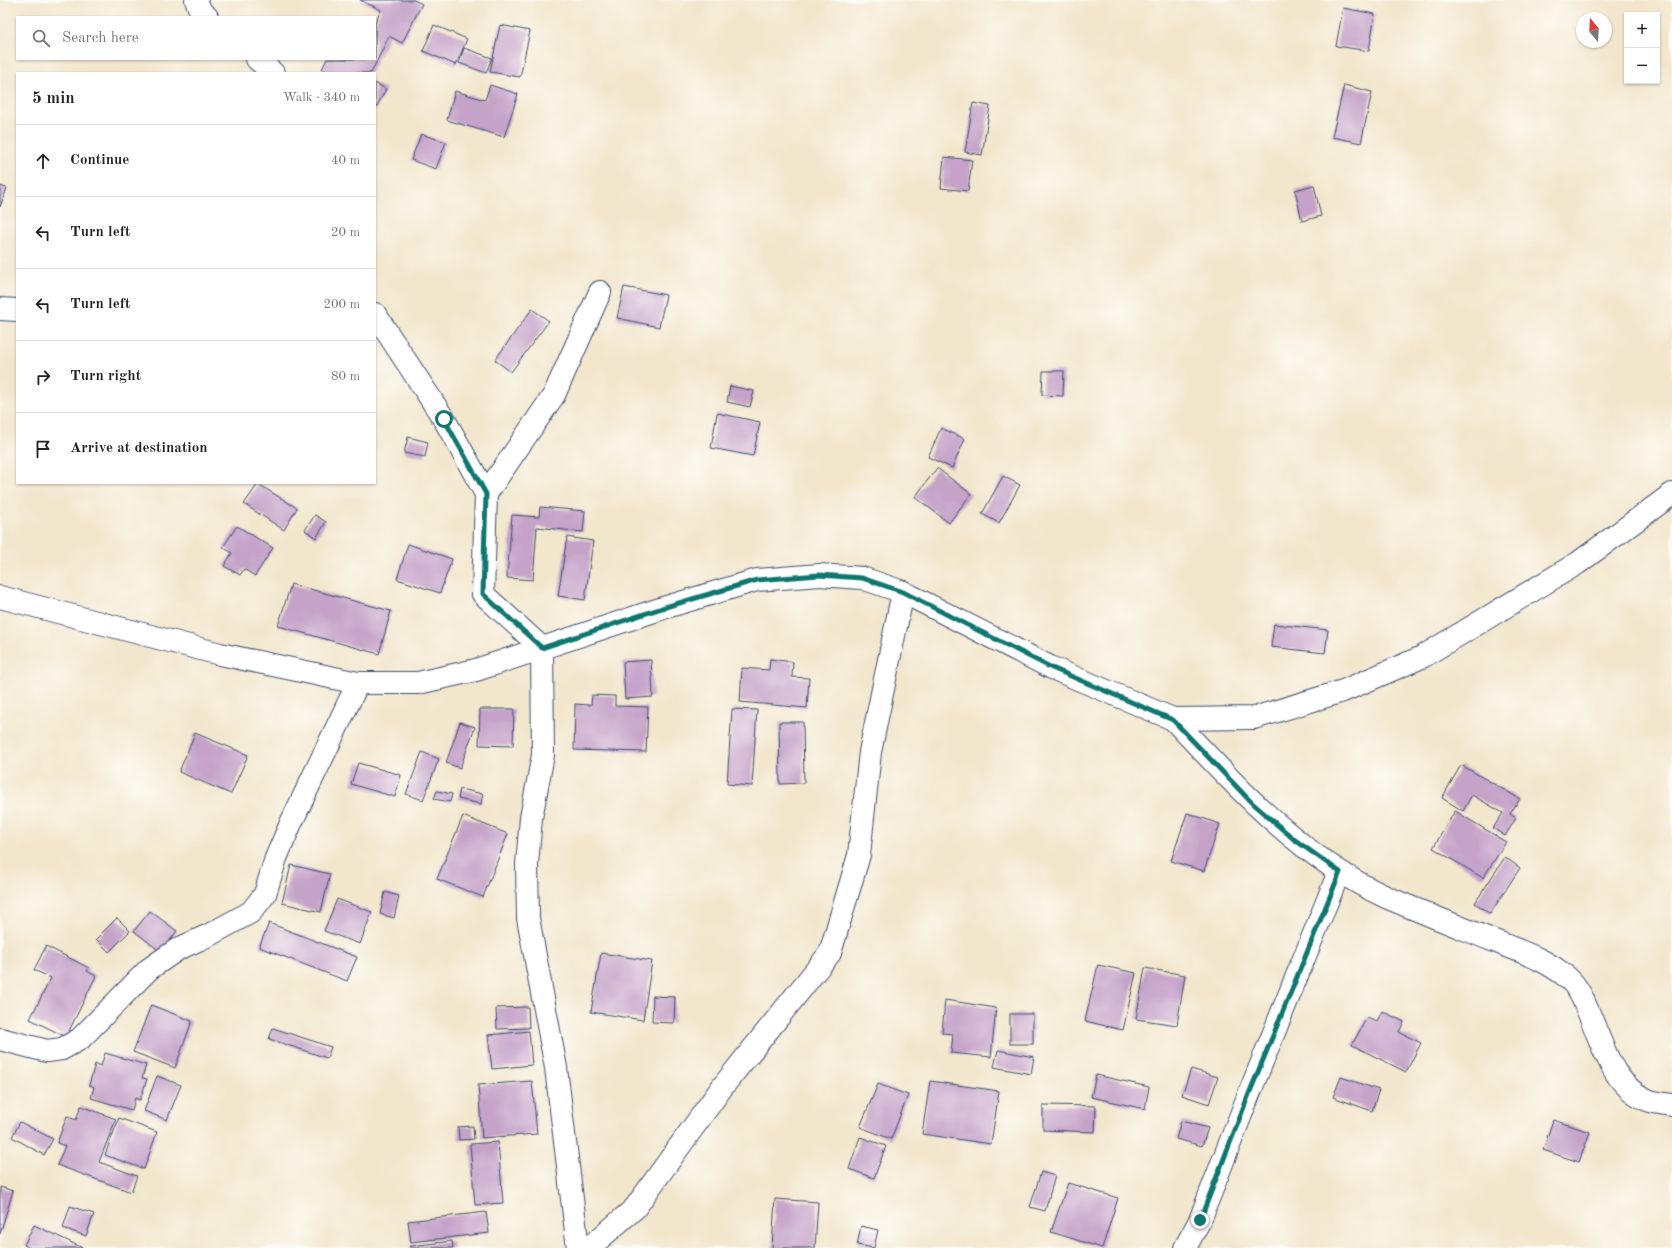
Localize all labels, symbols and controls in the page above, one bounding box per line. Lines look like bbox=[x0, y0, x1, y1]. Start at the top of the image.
north arrow bbox=[1576, 12, 1612, 48]
map controls bbox=[1624, 12, 1660, 84]
button: + bbox=[1624, 12, 1660, 48]
search box bbox=[16, 16, 376, 60]
icon: search bbox=[30, 27, 52, 49]
text: Search here bbox=[62, 31, 139, 46]
button: − bbox=[1624, 48, 1660, 84]
text: 5 min bbox=[32, 90, 75, 107]
text: Walk · 340 m bbox=[283, 91, 360, 104]
icon: ahead bbox=[32, 150, 54, 172]
text: Continue bbox=[70, 153, 129, 168]
text: 40 m bbox=[331, 154, 360, 167]
icon: left bbox=[32, 222, 54, 244]
text: Turn left bbox=[70, 225, 130, 240]
text: 20 m bbox=[331, 226, 360, 239]
icon: left bbox=[32, 294, 54, 316]
text: Turn left bbox=[70, 297, 130, 312]
text: 200 m bbox=[323, 298, 360, 311]
icon: right bbox=[32, 366, 54, 388]
text: Turn right bbox=[70, 369, 141, 384]
text: 80 m bbox=[331, 370, 360, 383]
route start bbox=[435, 410, 453, 428]
icon: arrive bbox=[32, 438, 54, 460]
text: Arrive at destination bbox=[70, 441, 208, 456]
route end bbox=[1191, 1211, 1209, 1229]

